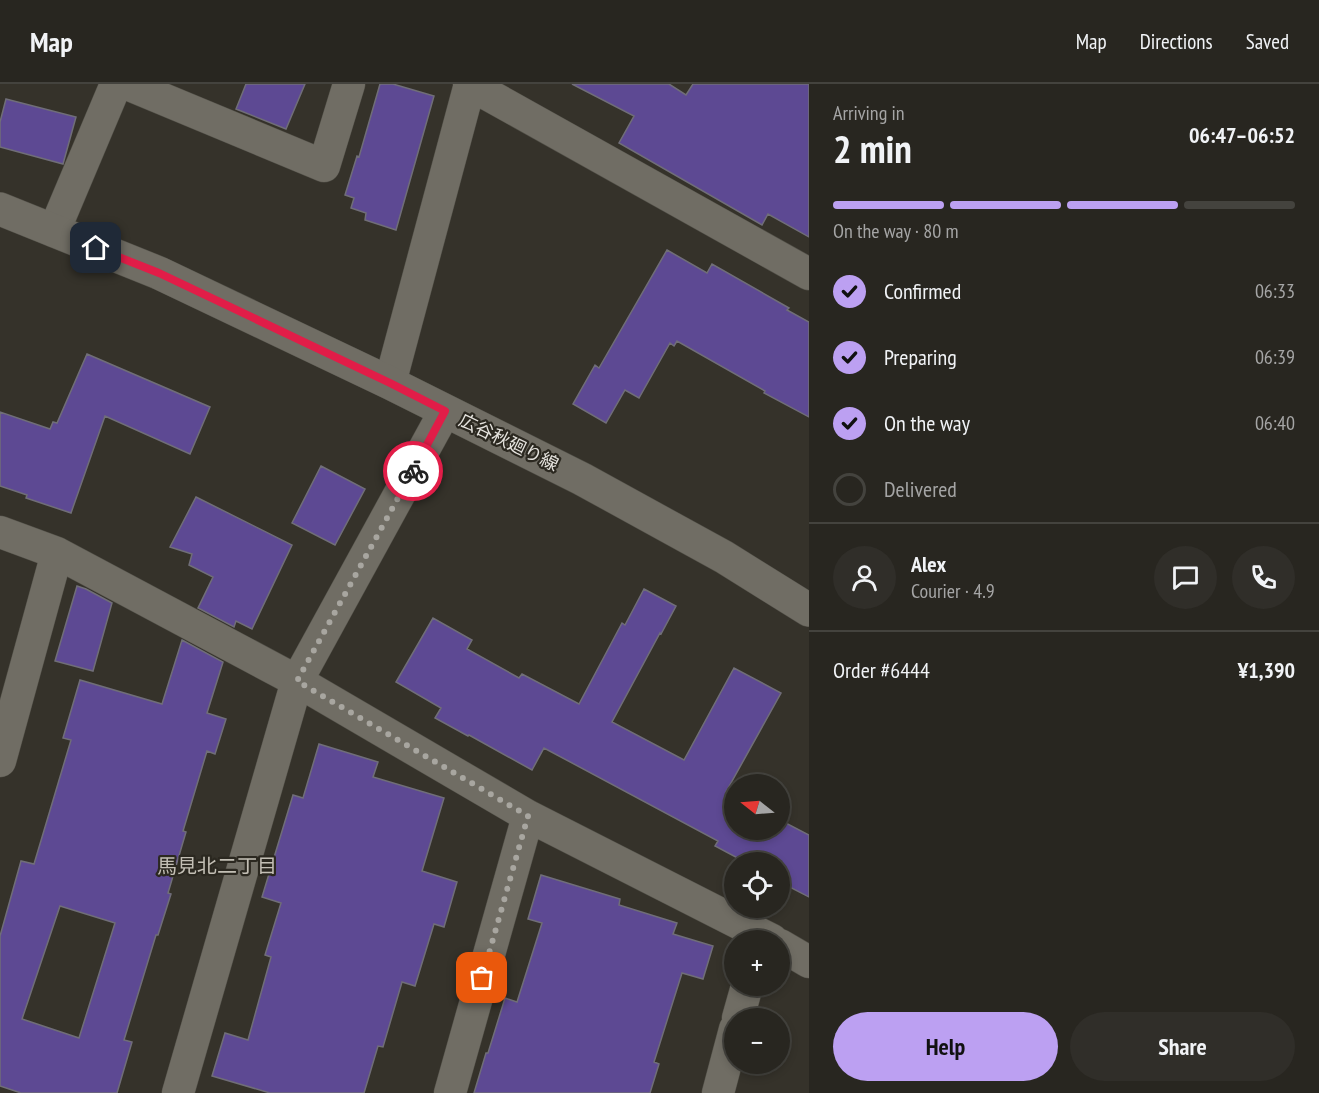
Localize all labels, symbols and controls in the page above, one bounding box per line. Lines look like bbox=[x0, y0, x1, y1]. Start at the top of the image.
text: Map bbox=[30, 23, 73, 60]
text: Map bbox=[1076, 28, 1107, 55]
text: Directions bbox=[1140, 28, 1213, 55]
text: Saved bbox=[1246, 28, 1289, 55]
text: Arriving in bbox=[833, 100, 905, 126]
text: 06:47–06:52 bbox=[1189, 121, 1295, 149]
text: 2 min bbox=[833, 123, 912, 174]
text: On the way · 80 m bbox=[833, 218, 959, 244]
pin bbox=[70, 222, 121, 273]
icon: home bbox=[79, 231, 112, 264]
icon: check bbox=[833, 275, 866, 308]
text: Confirmed bbox=[884, 277, 961, 305]
text: 06:33 bbox=[1255, 278, 1295, 304]
icon: check bbox=[833, 341, 866, 374]
text: Preparing bbox=[884, 343, 957, 371]
text: 06:39 bbox=[1255, 344, 1295, 370]
icon: check bbox=[833, 407, 866, 440]
street label: 広谷秋廻り線 bbox=[455, 408, 563, 476]
text: On the way bbox=[884, 409, 970, 437]
text: 06:40 bbox=[1255, 410, 1295, 436]
courier bbox=[383, 441, 443, 501]
icon: bike bbox=[397, 455, 430, 488]
text: Delivered bbox=[884, 475, 957, 503]
button: person bbox=[833, 546, 896, 609]
button: chat bbox=[1154, 546, 1217, 609]
button: phone bbox=[1232, 546, 1295, 609]
text: Alex bbox=[911, 550, 946, 578]
text: Courier · 4.9 bbox=[911, 578, 995, 604]
text: Order #6444 bbox=[833, 656, 930, 684]
text: ¥1,390 bbox=[1238, 656, 1295, 684]
north arrow bbox=[724, 774, 790, 840]
map controls bbox=[724, 774, 790, 1074]
button: locate bbox=[724, 852, 790, 918]
district label: 馬見北二丁目 bbox=[157, 853, 277, 879]
button: + bbox=[724, 930, 790, 996]
pin bbox=[456, 952, 507, 1003]
icon: bag bbox=[465, 961, 498, 994]
button: − bbox=[724, 1008, 790, 1074]
button: Help bbox=[833, 1012, 1058, 1081]
button: Share bbox=[1070, 1012, 1295, 1081]

